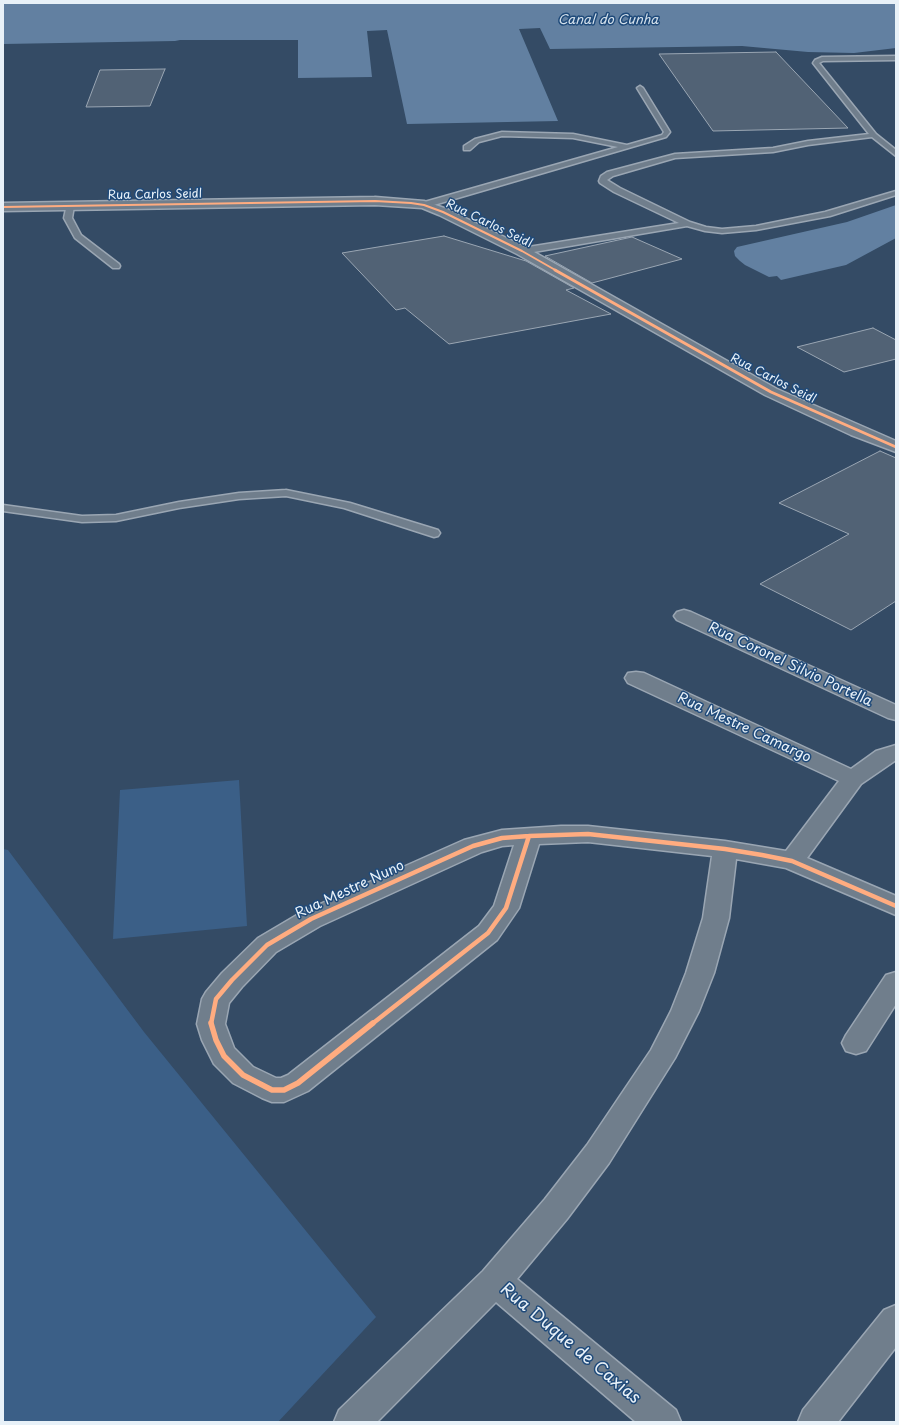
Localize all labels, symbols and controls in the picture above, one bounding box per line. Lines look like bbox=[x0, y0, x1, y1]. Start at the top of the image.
water label: Canal do Cunha bbox=[558, 12, 658, 28]
street label: Rua Carlos Seidl bbox=[108, 187, 202, 203]
street label: Rua Carlos Seidl bbox=[443, 197, 535, 251]
street label: Rua Carlos Seidl bbox=[728, 351, 818, 407]
street label: Rua Coronel Silvio Portella bbox=[705, 620, 875, 710]
street label: Rua Mestre Camargo bbox=[674, 690, 814, 766]
street label: Rua Mestre Nuno bbox=[293, 857, 407, 923]
street label: Rua Duque de Caxias bbox=[496, 1279, 644, 1409]

